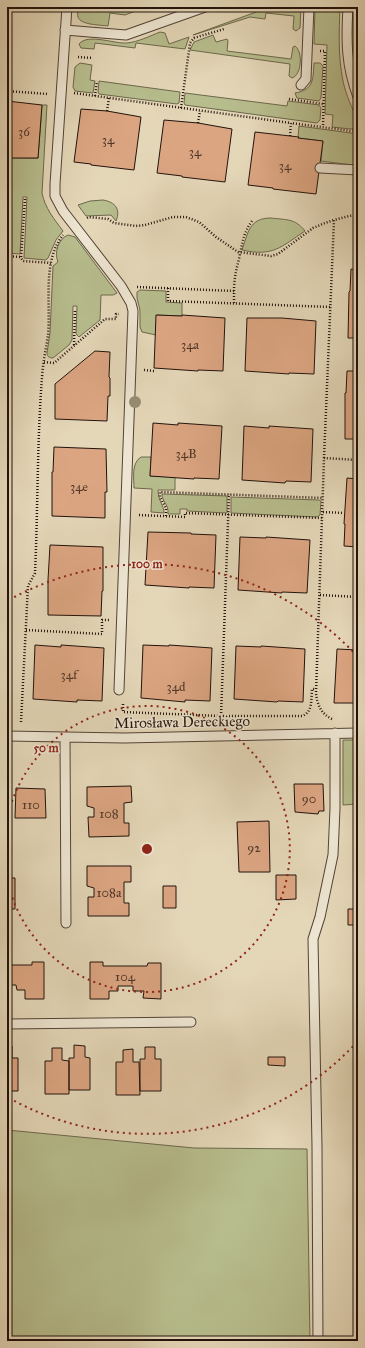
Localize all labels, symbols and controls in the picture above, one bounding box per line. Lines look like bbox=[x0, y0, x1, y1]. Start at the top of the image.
house number: 36 bbox=[18, 124, 30, 140]
house number: 34 bbox=[102, 132, 115, 148]
house number: 34 bbox=[189, 144, 202, 160]
house number: 34 bbox=[279, 158, 292, 174]
house number: 34a bbox=[181, 337, 199, 353]
house number: 34B bbox=[175, 446, 197, 462]
house number: 34e bbox=[70, 479, 89, 495]
text: 100 m bbox=[131, 557, 164, 571]
house number: 34f bbox=[61, 667, 80, 683]
house number: 34d bbox=[167, 679, 186, 695]
street label: Mirosława Dereckiego bbox=[114, 712, 250, 732]
text: 50 m bbox=[33, 741, 60, 755]
house number: 90 bbox=[302, 791, 316, 807]
house number: 110 bbox=[22, 797, 40, 813]
house number: 108 bbox=[99, 806, 119, 822]
house number: 92 bbox=[247, 840, 261, 856]
centre of rings bbox=[140, 842, 154, 856]
house number: 108a bbox=[96, 885, 122, 901]
house number: 104 bbox=[115, 969, 136, 985]

